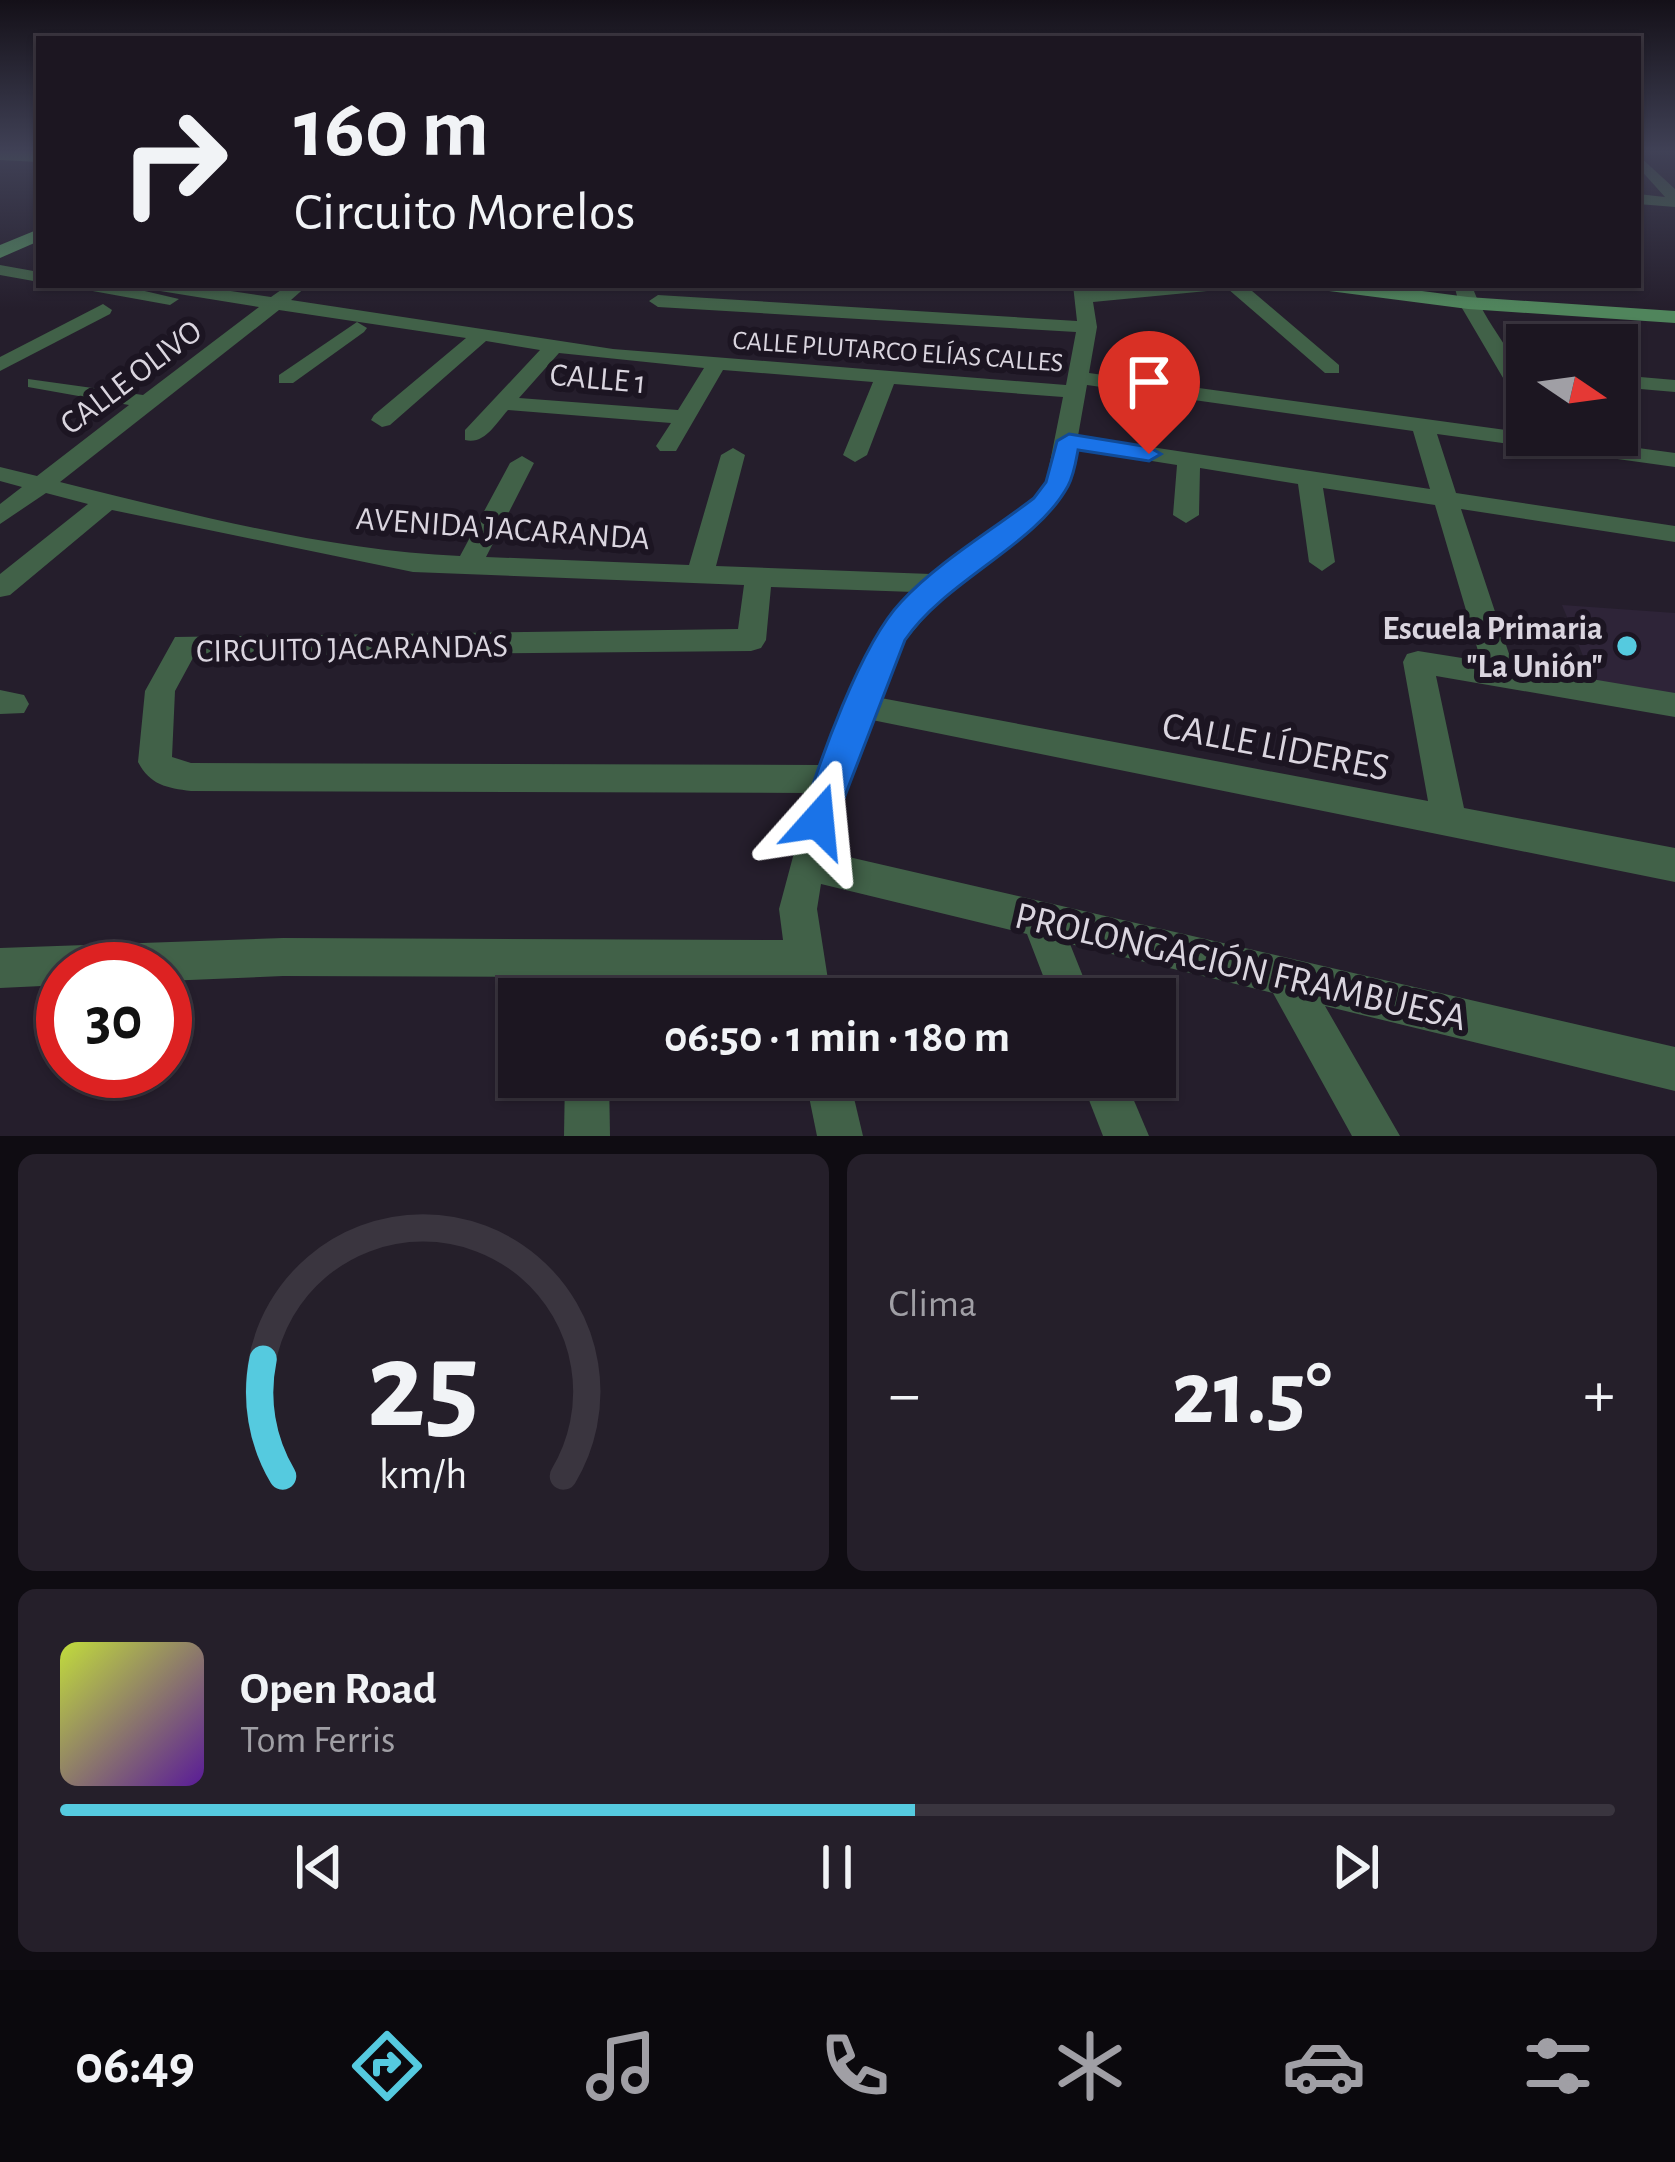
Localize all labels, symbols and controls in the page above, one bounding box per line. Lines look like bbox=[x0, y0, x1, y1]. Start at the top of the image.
icon: right bbox=[96, 84, 252, 240]
text: 160 m bbox=[294, 88, 489, 172]
text: Circuito Morelos bbox=[294, 186, 635, 240]
street label: CALLE OLIVO bbox=[55, 315, 208, 441]
street label: CALLE PLUTARCO ELÍAS CALLES bbox=[732, 323, 1065, 377]
north arrow bbox=[1506, 324, 1638, 456]
map controls bbox=[1506, 324, 1638, 456]
pin bbox=[1098, 331, 1200, 454]
icon: arrive bbox=[1116, 349, 1182, 415]
street label: CALLE 1 bbox=[548, 359, 647, 400]
street label: AVENIDA JACARANDA bbox=[355, 503, 651, 556]
place label: Escuela Primaria "La Unión" bbox=[1382, 613, 1603, 684]
street label: CIRCUITO JACARANDAS bbox=[196, 630, 508, 669]
marker: Escuela Primaria "La Unión" bbox=[1614, 633, 1640, 659]
street label: CALLE LÍDERES bbox=[1159, 703, 1393, 789]
position arrow bbox=[755, 758, 881, 884]
street label: PROLONGACIÓN FRAMBUESA bbox=[1011, 894, 1471, 1038]
speed limit sign: 30 bbox=[36, 942, 192, 1098]
text: 06:50 · 1 min · 180 m bbox=[664, 1015, 1010, 1060]
text: Clima bbox=[889, 1285, 977, 1324]
text: 25 bbox=[367, 1325, 480, 1450]
text: 21.5° bbox=[1171, 1350, 1332, 1440]
text: − bbox=[889, 1362, 920, 1428]
text: + bbox=[1583, 1362, 1615, 1428]
text: km/h bbox=[379, 1453, 467, 1496]
text: Open Road bbox=[240, 1667, 437, 1712]
text: Tom Ferris bbox=[240, 1721, 396, 1760]
icon: previous bbox=[286, 1834, 352, 1900]
icon: pause bbox=[804, 1834, 870, 1900]
icon: next bbox=[1323, 1834, 1389, 1900]
icon: directions bbox=[345, 2024, 429, 2108]
icon: music bbox=[579, 2024, 663, 2108]
icon: phone bbox=[813, 2024, 897, 2108]
icon: climate bbox=[1048, 2024, 1132, 2108]
icon: car bbox=[1282, 2024, 1366, 2108]
icon: filters bbox=[1516, 2024, 1600, 2108]
text: 06:49 bbox=[75, 2039, 195, 2093]

